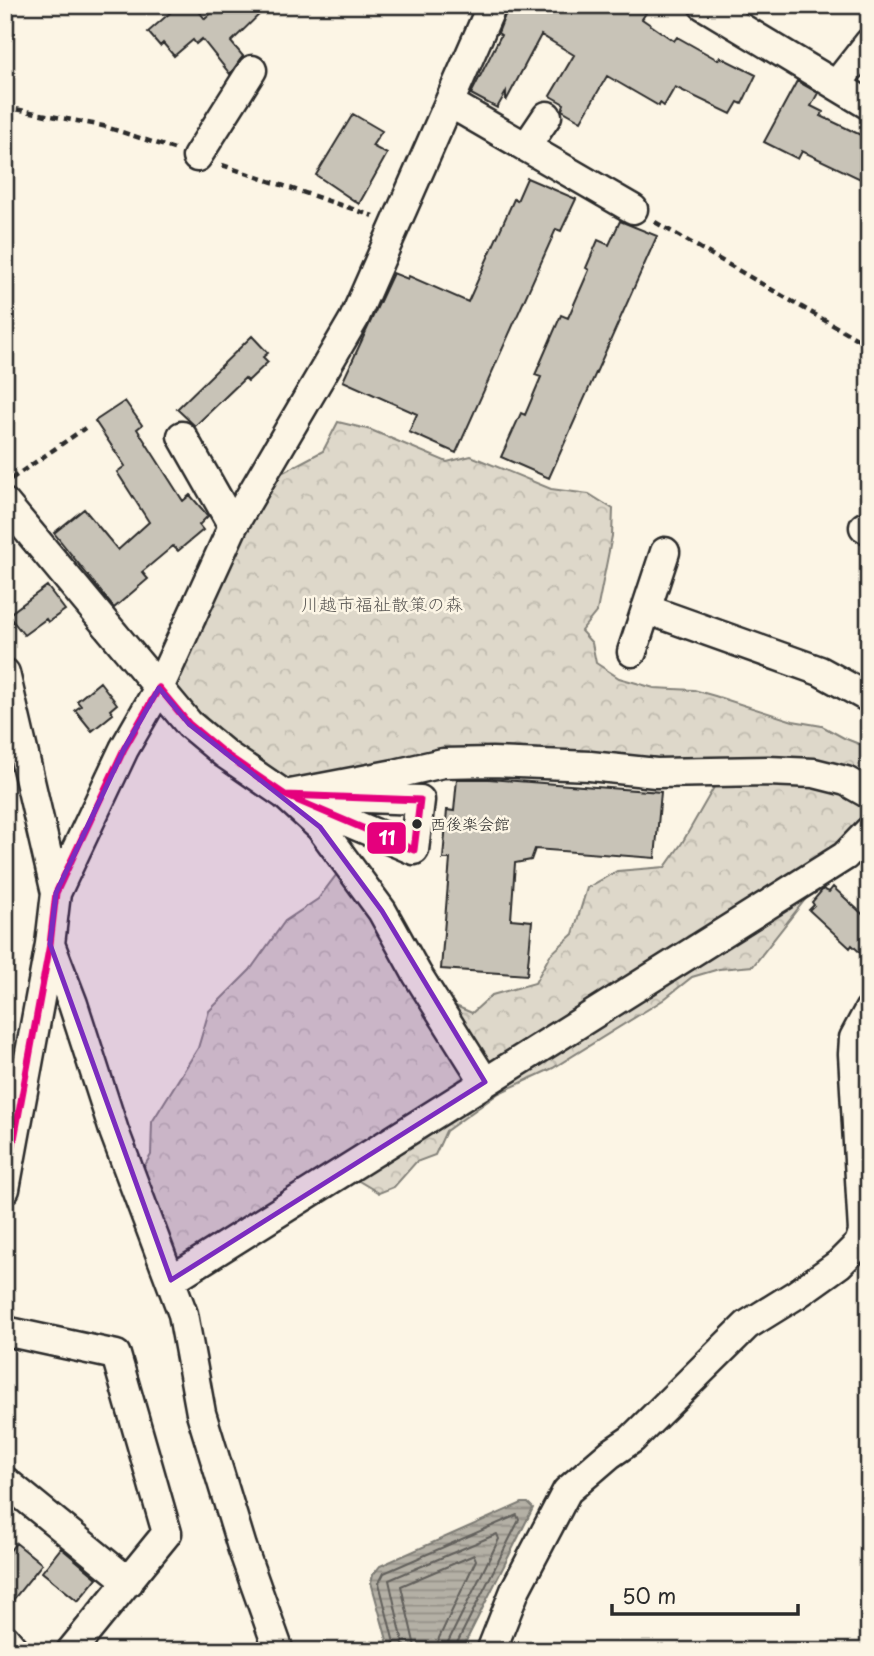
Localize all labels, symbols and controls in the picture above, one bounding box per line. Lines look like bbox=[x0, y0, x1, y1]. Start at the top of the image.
park label: 川越市福祉散策の森 bbox=[301, 590, 463, 617]
place label: 西後楽会館 bbox=[430, 811, 510, 835]
marker: 西後楽会館 bbox=[410, 817, 424, 831]
line badge: 11 bbox=[366, 821, 407, 855]
text: 11 bbox=[378, 823, 396, 851]
scale bar bbox=[612, 1572, 797, 1616]
text: 50 m bbox=[622, 1579, 676, 1611]

